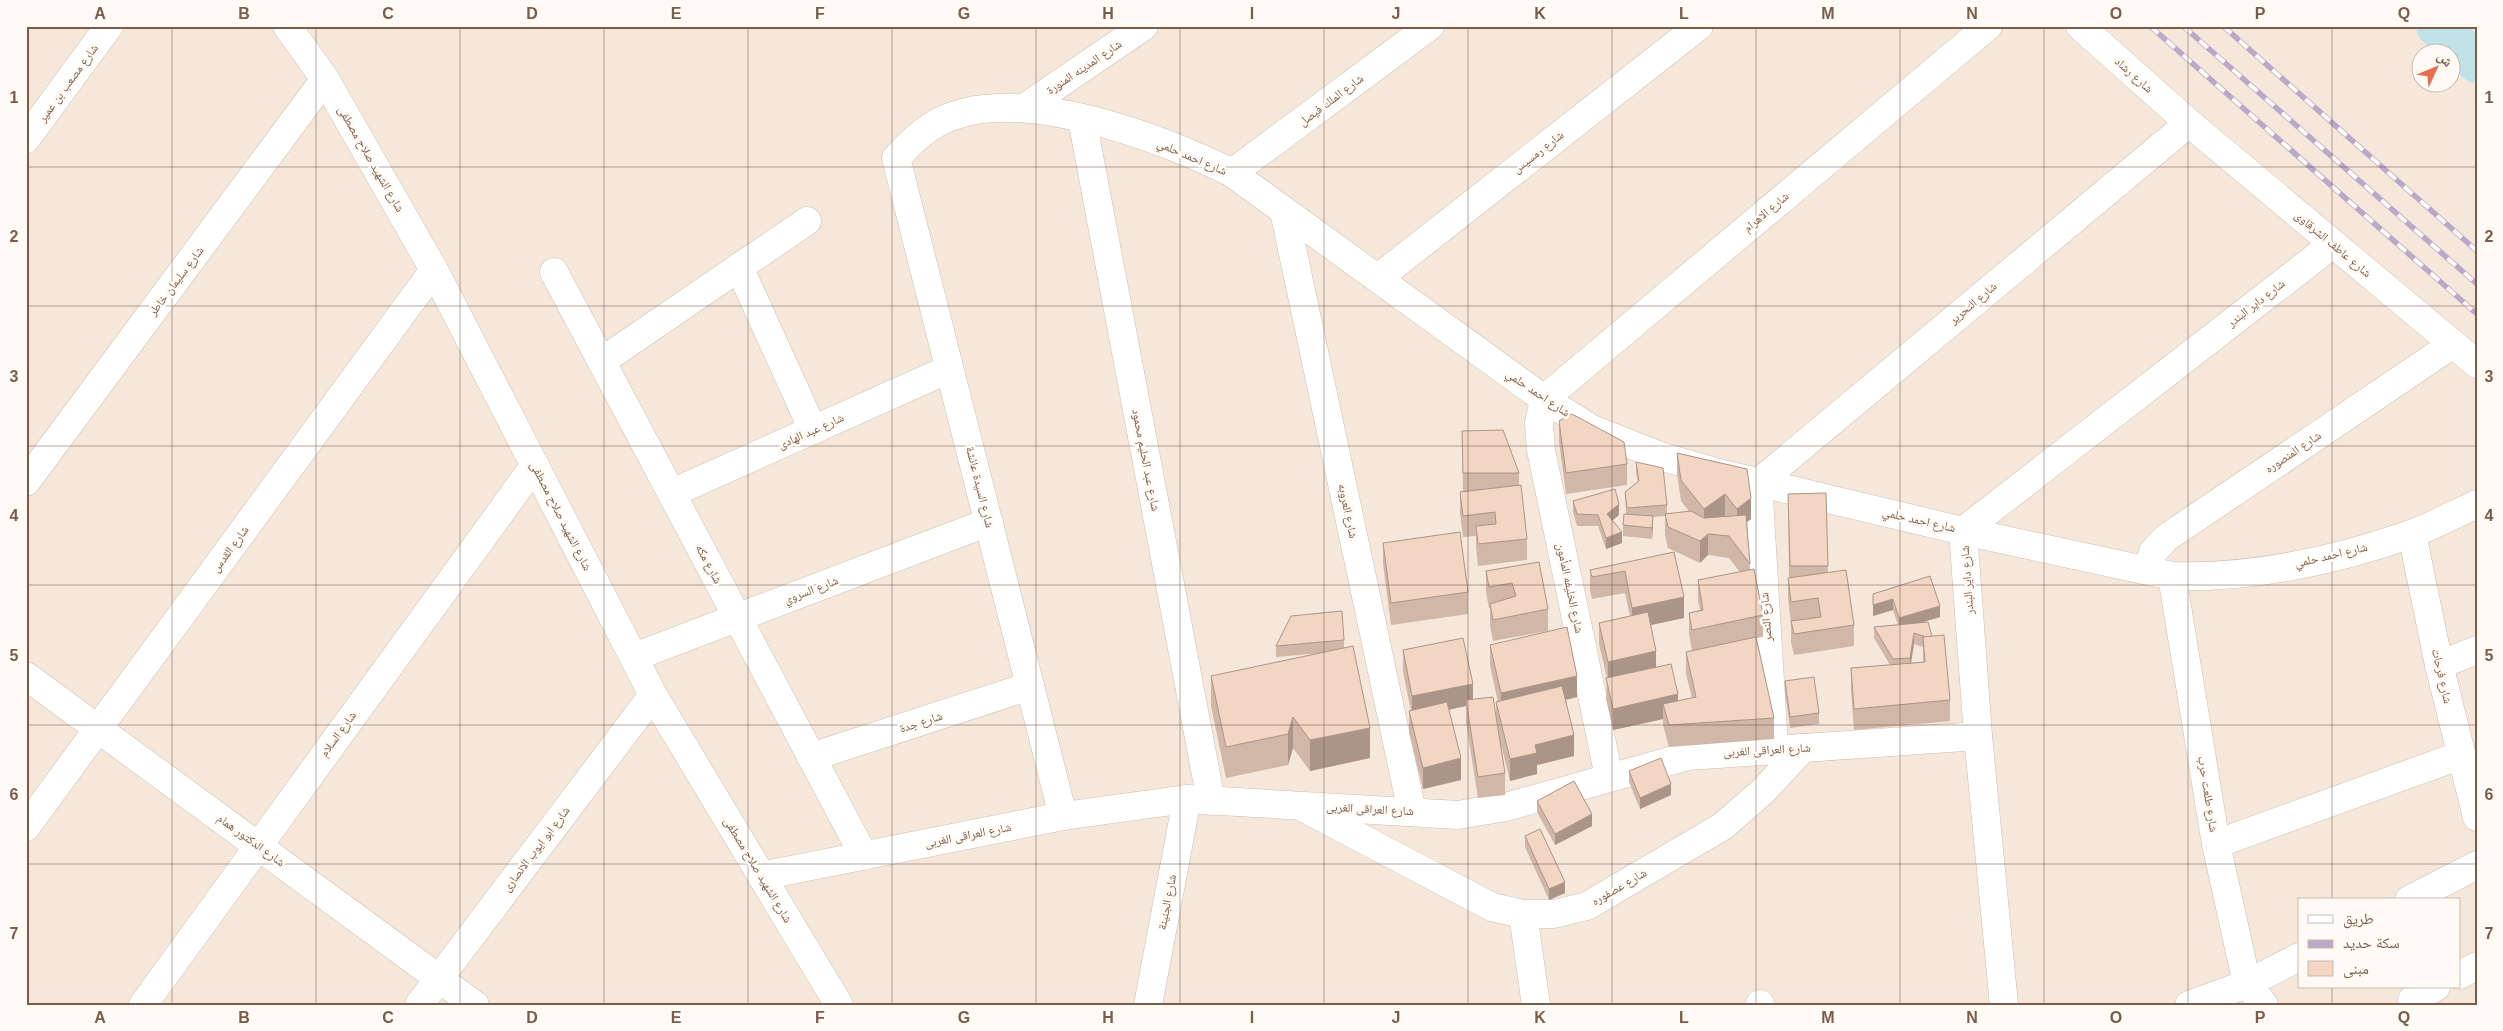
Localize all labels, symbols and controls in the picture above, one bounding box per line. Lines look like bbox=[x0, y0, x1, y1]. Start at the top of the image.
text: A bbox=[94, 5, 106, 22]
text: B bbox=[238, 5, 250, 22]
text: C bbox=[382, 5, 394, 22]
text: D bbox=[526, 5, 538, 22]
text: E bbox=[671, 5, 682, 22]
text: F bbox=[815, 5, 825, 22]
text: G bbox=[958, 5, 970, 22]
text: H bbox=[1102, 5, 1114, 22]
text: I bbox=[1250, 5, 1254, 22]
text: J bbox=[1392, 5, 1400, 22]
text: K bbox=[1534, 5, 1546, 22]
text: L bbox=[1679, 5, 1689, 22]
text: M bbox=[1821, 5, 1835, 22]
text: N bbox=[1966, 5, 1978, 22]
text: O bbox=[2110, 5, 2122, 22]
text: P bbox=[2255, 5, 2266, 22]
text: Q bbox=[2398, 5, 2410, 22]
street label: شارع المدينه المنورة bbox=[1044, 37, 1125, 98]
street label: شارع مصعب بن عمير bbox=[34, 41, 102, 126]
north arrow bbox=[2410, 42, 2460, 92]
text: ش bbox=[2434, 48, 2456, 71]
street label: شارع رشاد bbox=[2111, 54, 2156, 97]
street label: شارع الملك فيصل bbox=[1296, 71, 1367, 130]
text: 1 bbox=[10, 89, 19, 106]
text: 1 bbox=[2485, 89, 2494, 106]
street label: شارع الشهيد صلاح مصطفى bbox=[334, 103, 407, 215]
street label: شارع رمسيس bbox=[1510, 128, 1567, 177]
street label: شارع احمد حلمي bbox=[1154, 136, 1229, 181]
street label: شارع الاهرام bbox=[1740, 189, 1792, 236]
street label: شارع عاطف الشرقاوى bbox=[2291, 208, 2374, 281]
text: 2 bbox=[10, 228, 19, 245]
text: 2 bbox=[2485, 228, 2494, 245]
street label: شارع سليمان خاطر bbox=[145, 244, 207, 320]
street label: شارع داير البندر bbox=[2224, 276, 2288, 331]
street label: شارع التحرير bbox=[1946, 279, 2000, 328]
street label: شارع احمد حلمي bbox=[1502, 366, 1573, 422]
text: 3 bbox=[10, 368, 19, 385]
text: 3 bbox=[2485, 368, 2494, 385]
street label: شارع عبد الحليم محمود bbox=[1128, 408, 1163, 513]
street label: شارع عبد الهادى bbox=[776, 410, 846, 453]
street label: شارع المنصوره bbox=[2262, 428, 2324, 477]
street label: شارع السيدة عائشة bbox=[962, 445, 997, 530]
street label: شارع الشهيد صلاح مصطفى bbox=[527, 459, 595, 573]
street label: شارع العروبه bbox=[1334, 482, 1361, 540]
street label: شارع احمد حلمي bbox=[1880, 505, 1957, 538]
text: 4 bbox=[10, 507, 19, 524]
text: 4 bbox=[2485, 507, 2494, 524]
street label: شارع القدس bbox=[208, 523, 252, 576]
street label: شارع احمد حلمي bbox=[2293, 540, 2370, 573]
street label: شارع مكه bbox=[692, 542, 725, 587]
street label: شارع الخليفه المأمون bbox=[1553, 542, 1586, 635]
street label: شارع داير البندر bbox=[1958, 545, 1977, 616]
street label: شارع السروي bbox=[782, 573, 841, 610]
street label: شارع النصر bbox=[1757, 592, 1776, 643]
text: 5 bbox=[10, 647, 19, 664]
street label: شارع فرحات bbox=[2428, 647, 2455, 705]
text: 5 bbox=[2485, 647, 2494, 664]
street label: شارع السلام bbox=[317, 708, 360, 760]
street label: شارع جدة bbox=[898, 708, 945, 736]
street label: شارع العراقى الغربى bbox=[1723, 741, 1811, 760]
street label: شارع طلعت حرب bbox=[2194, 755, 2221, 833]
text: 6 bbox=[10, 786, 19, 803]
text: 6 bbox=[2485, 786, 2494, 803]
street label: شارع العراقى الغربى bbox=[1326, 800, 1414, 819]
street label: شارع ابو ايوب الانصارى bbox=[499, 803, 574, 895]
street label: شارع الدكتور همام bbox=[214, 811, 288, 870]
street label: شارع الشهيد صلاح مصطفى bbox=[720, 815, 795, 926]
street label: شارع العراقى الغربى bbox=[924, 820, 1013, 851]
street label: شارع عصفوره bbox=[1589, 866, 1650, 909]
street label: شارع الجنينة bbox=[1155, 873, 1180, 931]
legend bbox=[2298, 898, 2460, 988]
text: طريق bbox=[2343, 910, 2374, 929]
text: 7 bbox=[10, 925, 19, 942]
text: 7 bbox=[2485, 925, 2494, 942]
text: سكة حديد bbox=[2343, 934, 2400, 951]
text: مبنى bbox=[2343, 960, 2369, 979]
text: A bbox=[94, 1009, 106, 1026]
text: B bbox=[238, 1009, 250, 1026]
text: C bbox=[382, 1009, 394, 1026]
text: D bbox=[526, 1009, 538, 1026]
text: E bbox=[671, 1009, 682, 1026]
text: F bbox=[815, 1009, 825, 1026]
text: G bbox=[958, 1009, 970, 1026]
text: H bbox=[1102, 1009, 1114, 1026]
text: I bbox=[1250, 1009, 1254, 1026]
text: J bbox=[1392, 1009, 1400, 1026]
text: K bbox=[1534, 1009, 1546, 1026]
text: L bbox=[1679, 1009, 1689, 1026]
text: M bbox=[1821, 1009, 1835, 1026]
text: N bbox=[1966, 1009, 1978, 1026]
text: O bbox=[2110, 1009, 2122, 1026]
text: P bbox=[2255, 1009, 2266, 1026]
text: Q bbox=[2398, 1009, 2410, 1026]

